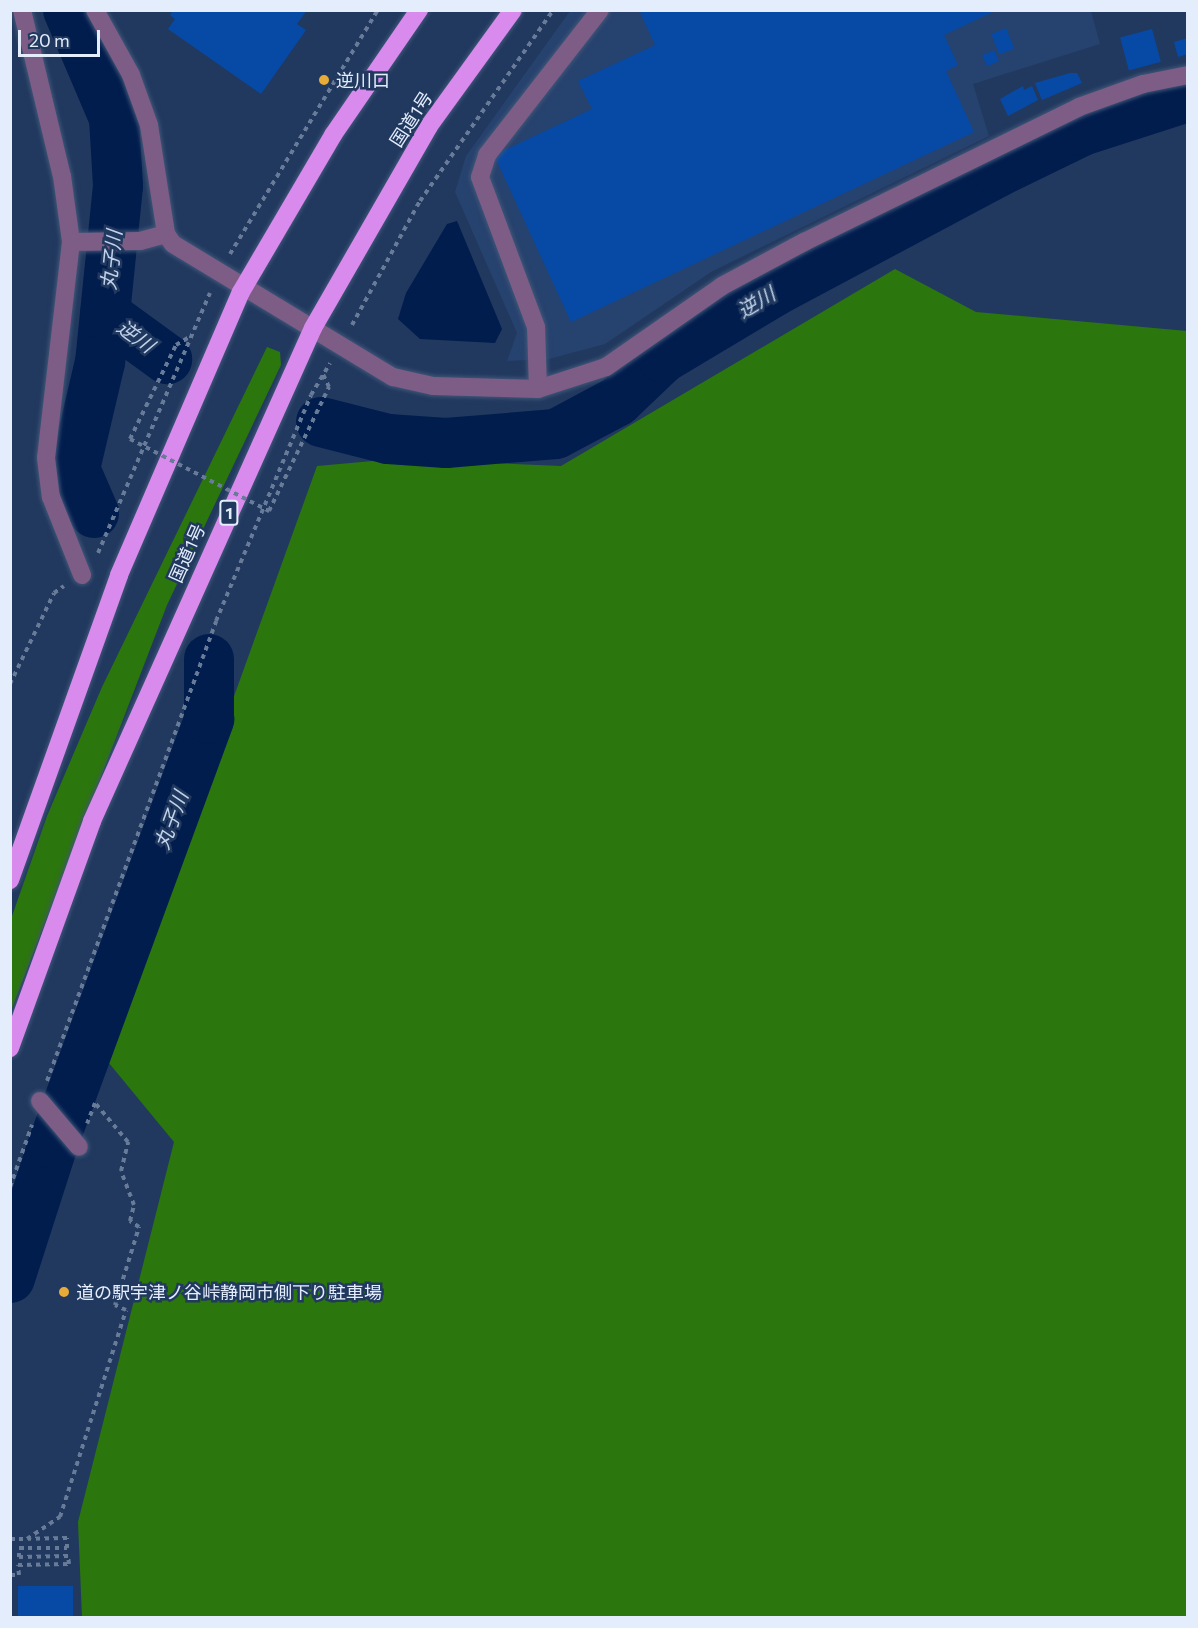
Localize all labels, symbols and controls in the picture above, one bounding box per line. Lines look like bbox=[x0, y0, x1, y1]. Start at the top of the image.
scale bar bbox=[21, 18, 104, 56]
text: 20 m bbox=[29, 29, 70, 51]
place label: 逆川口 bbox=[336, 69, 390, 91]
marker: 逆川口 bbox=[317, 73, 331, 87]
street label: 国道1号 bbox=[385, 87, 437, 151]
water label: 丸子川 bbox=[96, 229, 126, 291]
water label: 逆川 bbox=[733, 281, 779, 323]
water label: 逆川 bbox=[113, 315, 159, 357]
road number: 1 bbox=[218, 500, 240, 526]
street label: 国道1号 bbox=[165, 520, 209, 586]
water label: 丸子川 bbox=[149, 788, 193, 852]
place label: 道の駅宇津ノ谷峠静岡市側下り駐車場 bbox=[76, 1281, 382, 1303]
marker: 道の駅宇津ノ谷峠静岡市側下り駐車場 bbox=[57, 1285, 71, 1299]

